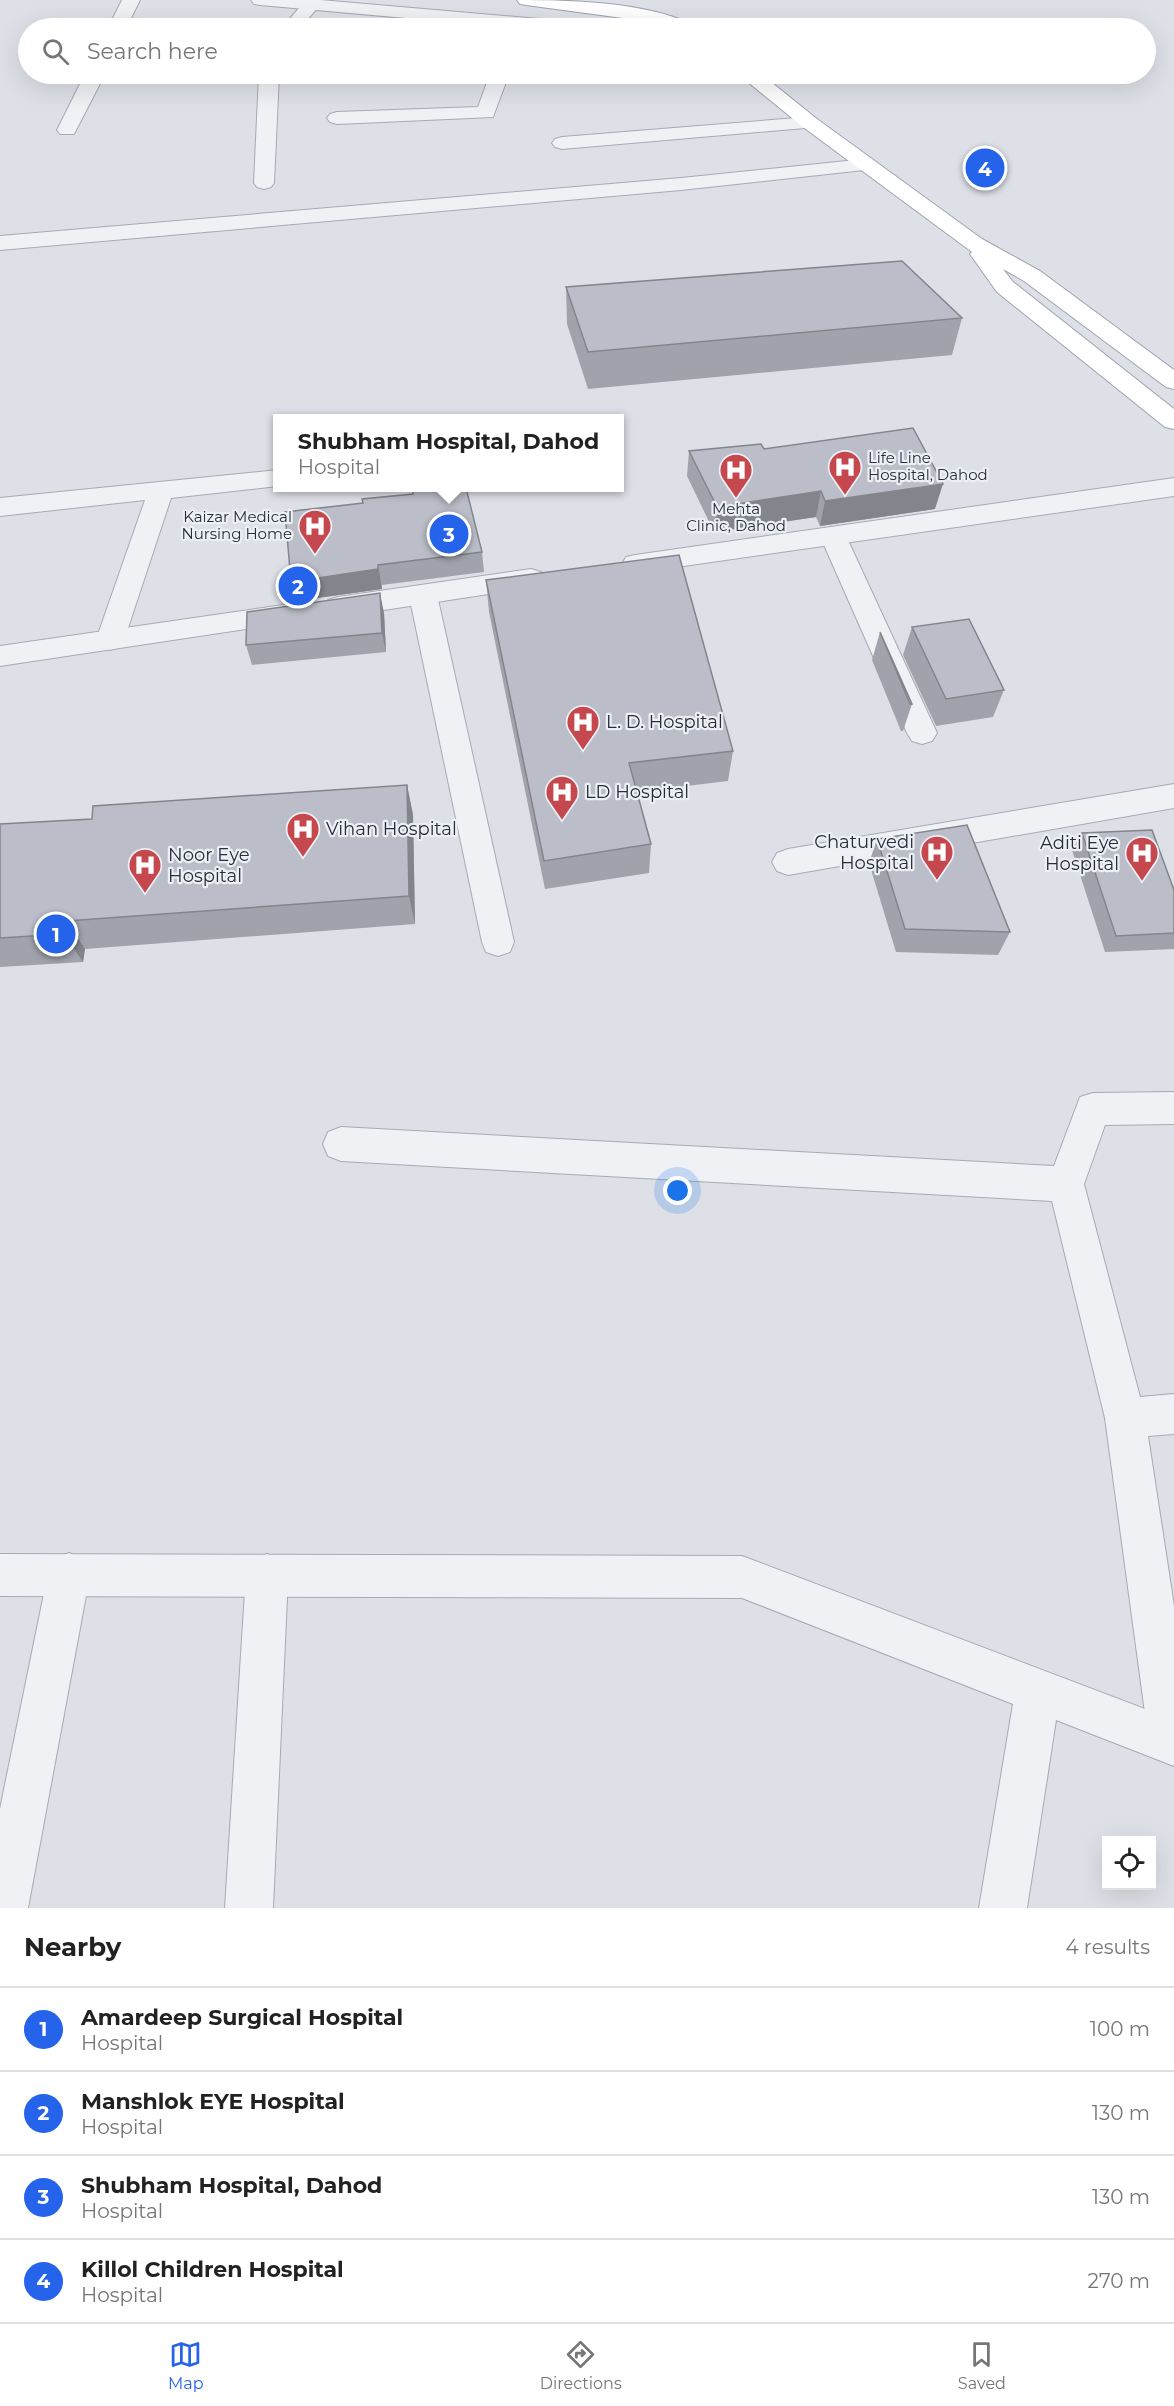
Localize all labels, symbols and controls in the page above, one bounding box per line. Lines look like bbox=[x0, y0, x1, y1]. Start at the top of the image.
search box bbox=[18, 18, 1156, 84]
icon: search bbox=[39, 35, 72, 68]
text: Search here bbox=[87, 38, 218, 65]
pin: 4 bbox=[966, 146, 1004, 190]
popup bbox=[273, 414, 624, 492]
text: Shubham Hospital, Dahod bbox=[298, 428, 599, 455]
place label: Life Line Hospital, Dahod bbox=[868, 448, 988, 484]
hospital icon: Life Line Hospital, Dahod bbox=[827, 449, 863, 496]
hospital icon: Mehta Clinic, Dahod bbox=[718, 452, 754, 499]
text: Hospital bbox=[298, 455, 380, 479]
place label: Mehta Clinic, Dahod bbox=[686, 499, 786, 535]
place label: Kaizar Medical Nursing Home bbox=[181, 507, 292, 543]
hospital icon: Kaizar Medical Nursing Home bbox=[297, 508, 333, 555]
pin: 3 bbox=[430, 512, 468, 556]
pin: 2 bbox=[278, 564, 318, 608]
hospital icon: L. D. Hospital bbox=[565, 704, 601, 751]
place label: L. D. Hospital bbox=[606, 711, 723, 733]
hospital icon: LD Hospital bbox=[544, 774, 580, 821]
place label: LD Hospital bbox=[585, 781, 689, 803]
hospital icon: Vihan Hospital bbox=[285, 811, 321, 858]
place label: Vihan Hospital bbox=[326, 818, 457, 840]
place label: Chaturvedi Hospital bbox=[814, 831, 914, 874]
place label: Aditi Eye Hospital bbox=[1040, 832, 1119, 875]
hospital icon: Chaturvedi Hospital bbox=[919, 834, 955, 881]
hospital icon: Aditi Eye Hospital bbox=[1124, 835, 1160, 882]
place label: Noor Eye Hospital bbox=[168, 844, 250, 887]
hospital icon: Noor Eye Hospital bbox=[127, 847, 163, 894]
pin: 1 bbox=[36, 912, 76, 956]
your location bbox=[663, 1176, 692, 1205]
map controls bbox=[1102, 1836, 1156, 1890]
button: locate bbox=[1102, 1836, 1156, 1890]
text: Nearby bbox=[24, 1931, 121, 1963]
text: 4 results bbox=[1065, 1935, 1150, 1959]
text: Amardeep Surgical Hospital bbox=[81, 2004, 403, 2031]
text: 1 bbox=[40, 2017, 47, 2041]
text: 100 m bbox=[1090, 2017, 1150, 2041]
text: Hospital bbox=[81, 2031, 163, 2055]
text: Manshlok EYE Hospital bbox=[81, 2088, 345, 2115]
text: 2 bbox=[38, 2101, 49, 2125]
text: 130 m bbox=[1092, 2101, 1150, 2125]
text: Hospital bbox=[81, 2115, 163, 2139]
text: Shubham Hospital, Dahod bbox=[81, 2172, 382, 2199]
text: 3 bbox=[38, 2185, 49, 2209]
text: 130 m bbox=[1092, 2185, 1150, 2209]
text: Hospital bbox=[81, 2199, 163, 2223]
text: Killol Children Hospital bbox=[81, 2256, 344, 2283]
text: 4 bbox=[37, 2269, 50, 2293]
text: 270 m bbox=[1088, 2269, 1150, 2293]
text: Hospital bbox=[81, 2283, 163, 2307]
tab: Map bbox=[168, 2338, 204, 2393]
tab: Directions bbox=[540, 2338, 622, 2393]
tab: Saved bbox=[958, 2338, 1006, 2393]

